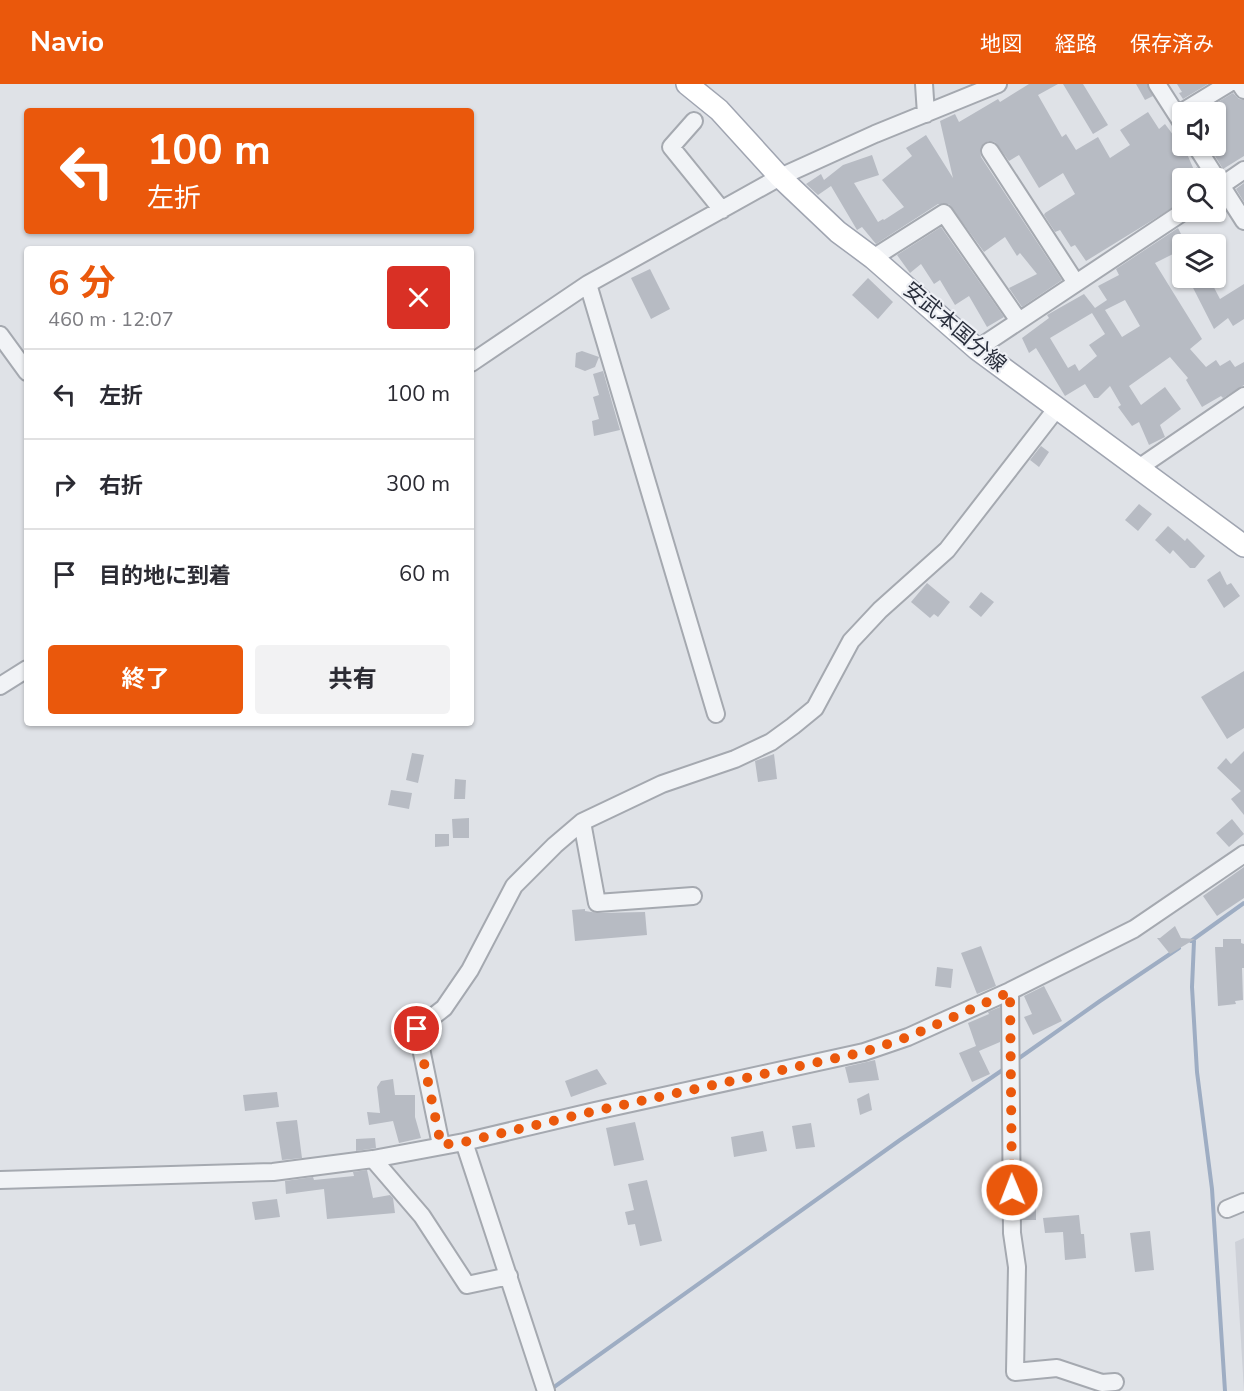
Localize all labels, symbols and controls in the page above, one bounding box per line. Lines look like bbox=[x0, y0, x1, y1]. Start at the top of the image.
text: Navio bbox=[30, 23, 104, 61]
text: 地図 bbox=[980, 30, 1022, 58]
text: 経路 bbox=[1055, 30, 1097, 58]
text: 保存済み bbox=[1130, 30, 1214, 58]
map controls bbox=[1172, 102, 1226, 288]
button: sound bbox=[1172, 102, 1226, 156]
text: 100 m bbox=[147, 122, 271, 179]
icon: left bbox=[48, 132, 126, 210]
button: search bbox=[1172, 168, 1226, 222]
text: 左折 bbox=[147, 180, 201, 217]
button: layers bbox=[1172, 234, 1226, 288]
text: 6 分 bbox=[48, 259, 115, 308]
button: close bbox=[387, 266, 450, 329]
street label: 安武本国分線 bbox=[898, 276, 1012, 378]
text: 460 m · 12:07 bbox=[48, 306, 174, 333]
icon: left bbox=[48, 378, 81, 411]
text: 100 m bbox=[386, 379, 450, 409]
text: 左折 bbox=[99, 381, 143, 411]
icon: right bbox=[48, 468, 81, 501]
text: 300 m bbox=[386, 469, 450, 499]
text: 右折 bbox=[99, 471, 143, 501]
icon: arrive bbox=[48, 558, 81, 591]
text: 60 m bbox=[399, 559, 450, 589]
text: 目的地に到着 bbox=[99, 561, 231, 591]
button: 終了 bbox=[48, 645, 243, 714]
button: 共有 bbox=[255, 645, 450, 714]
pin bbox=[391, 1003, 442, 1054]
icon: arrive bbox=[400, 1012, 433, 1045]
position arrow bbox=[980, 1158, 1044, 1222]

